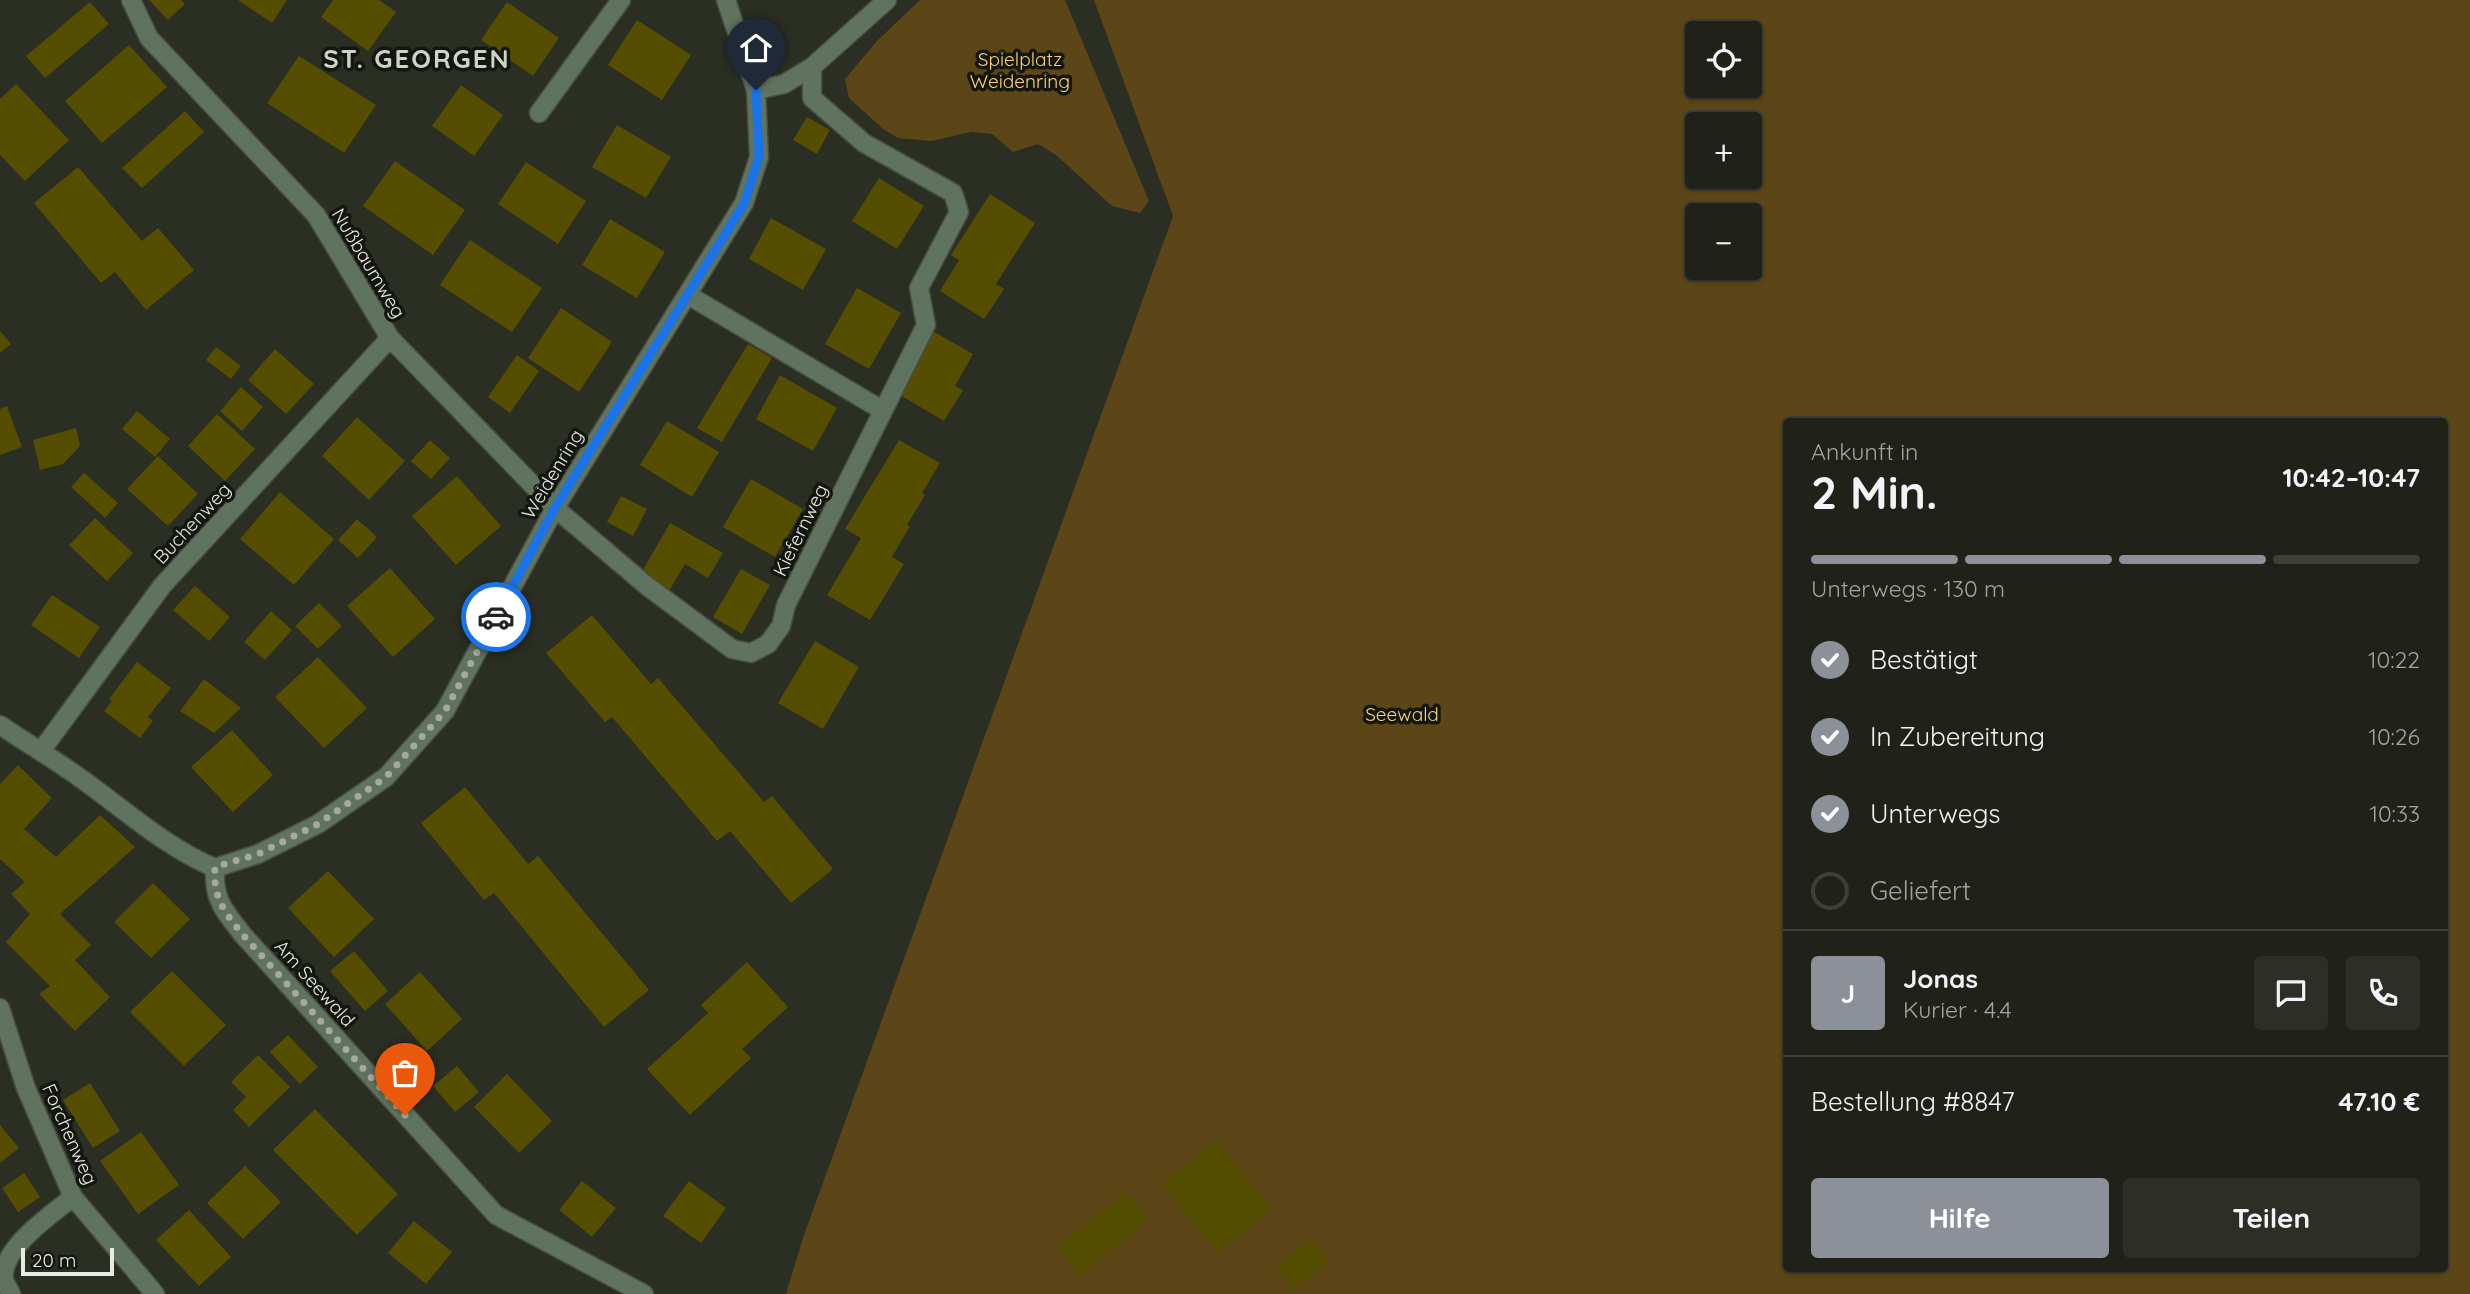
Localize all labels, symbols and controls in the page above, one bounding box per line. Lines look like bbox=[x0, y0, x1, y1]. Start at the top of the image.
pin bbox=[726, 18, 786, 90]
map controls bbox=[1685, 21, 1762, 280]
button: locate bbox=[1685, 21, 1762, 98]
icon: home bbox=[737, 29, 775, 67]
district label: ST. GEORGEN bbox=[323, 42, 511, 75]
park label: Spielplatz Weidenring bbox=[970, 47, 1070, 93]
button: + bbox=[1685, 112, 1762, 189]
button: − bbox=[1685, 203, 1762, 280]
street label: Nußbaumweg bbox=[327, 204, 411, 322]
street label: Weidenring bbox=[516, 425, 588, 523]
text: Ankunft in bbox=[1811, 437, 1918, 466]
text: 10:42–10:47 bbox=[2282, 461, 2420, 494]
text: 2 Min. bbox=[1811, 463, 1937, 521]
street label: Buchenweg bbox=[148, 477, 236, 569]
street label: Kiefernweg bbox=[767, 480, 833, 580]
text: Unterwegs · 130 m bbox=[1811, 574, 2005, 603]
courier bbox=[461, 582, 531, 652]
icon: car bbox=[477, 598, 515, 636]
icon: check bbox=[1811, 641, 1849, 679]
text: Bestätigt bbox=[1870, 643, 1978, 676]
text: 10:22 bbox=[2368, 645, 2420, 674]
park label: Seewald bbox=[1365, 702, 1439, 726]
icon: check bbox=[1811, 718, 1849, 756]
text: In Zubereitung bbox=[1870, 720, 2045, 753]
text: 10:26 bbox=[2368, 722, 2420, 751]
icon: check bbox=[1811, 795, 1849, 833]
text: Unterwegs bbox=[1870, 797, 2001, 830]
text: 10:33 bbox=[2369, 799, 2420, 828]
text: Geliefert bbox=[1870, 874, 1971, 907]
street label: Am Seewald bbox=[270, 935, 360, 1031]
button: chat bbox=[2254, 956, 2328, 1030]
button: phone bbox=[2346, 956, 2420, 1030]
text: Jonas bbox=[1903, 962, 1978, 995]
text: J bbox=[1841, 977, 1855, 1010]
text: Kurier · 4.4 bbox=[1903, 995, 2012, 1024]
pin bbox=[375, 1043, 435, 1115]
icon: bag bbox=[386, 1054, 424, 1092]
street label: Forchenweg bbox=[37, 1080, 103, 1188]
text: Bestellung #8847 bbox=[1811, 1085, 2014, 1118]
text: 47.10 € bbox=[2338, 1085, 2420, 1118]
button: Hilfe bbox=[1811, 1178, 2109, 1258]
button: Teilen bbox=[2123, 1178, 2420, 1258]
scale bar bbox=[21, 1245, 114, 1277]
text: 20 m bbox=[32, 1248, 76, 1272]

